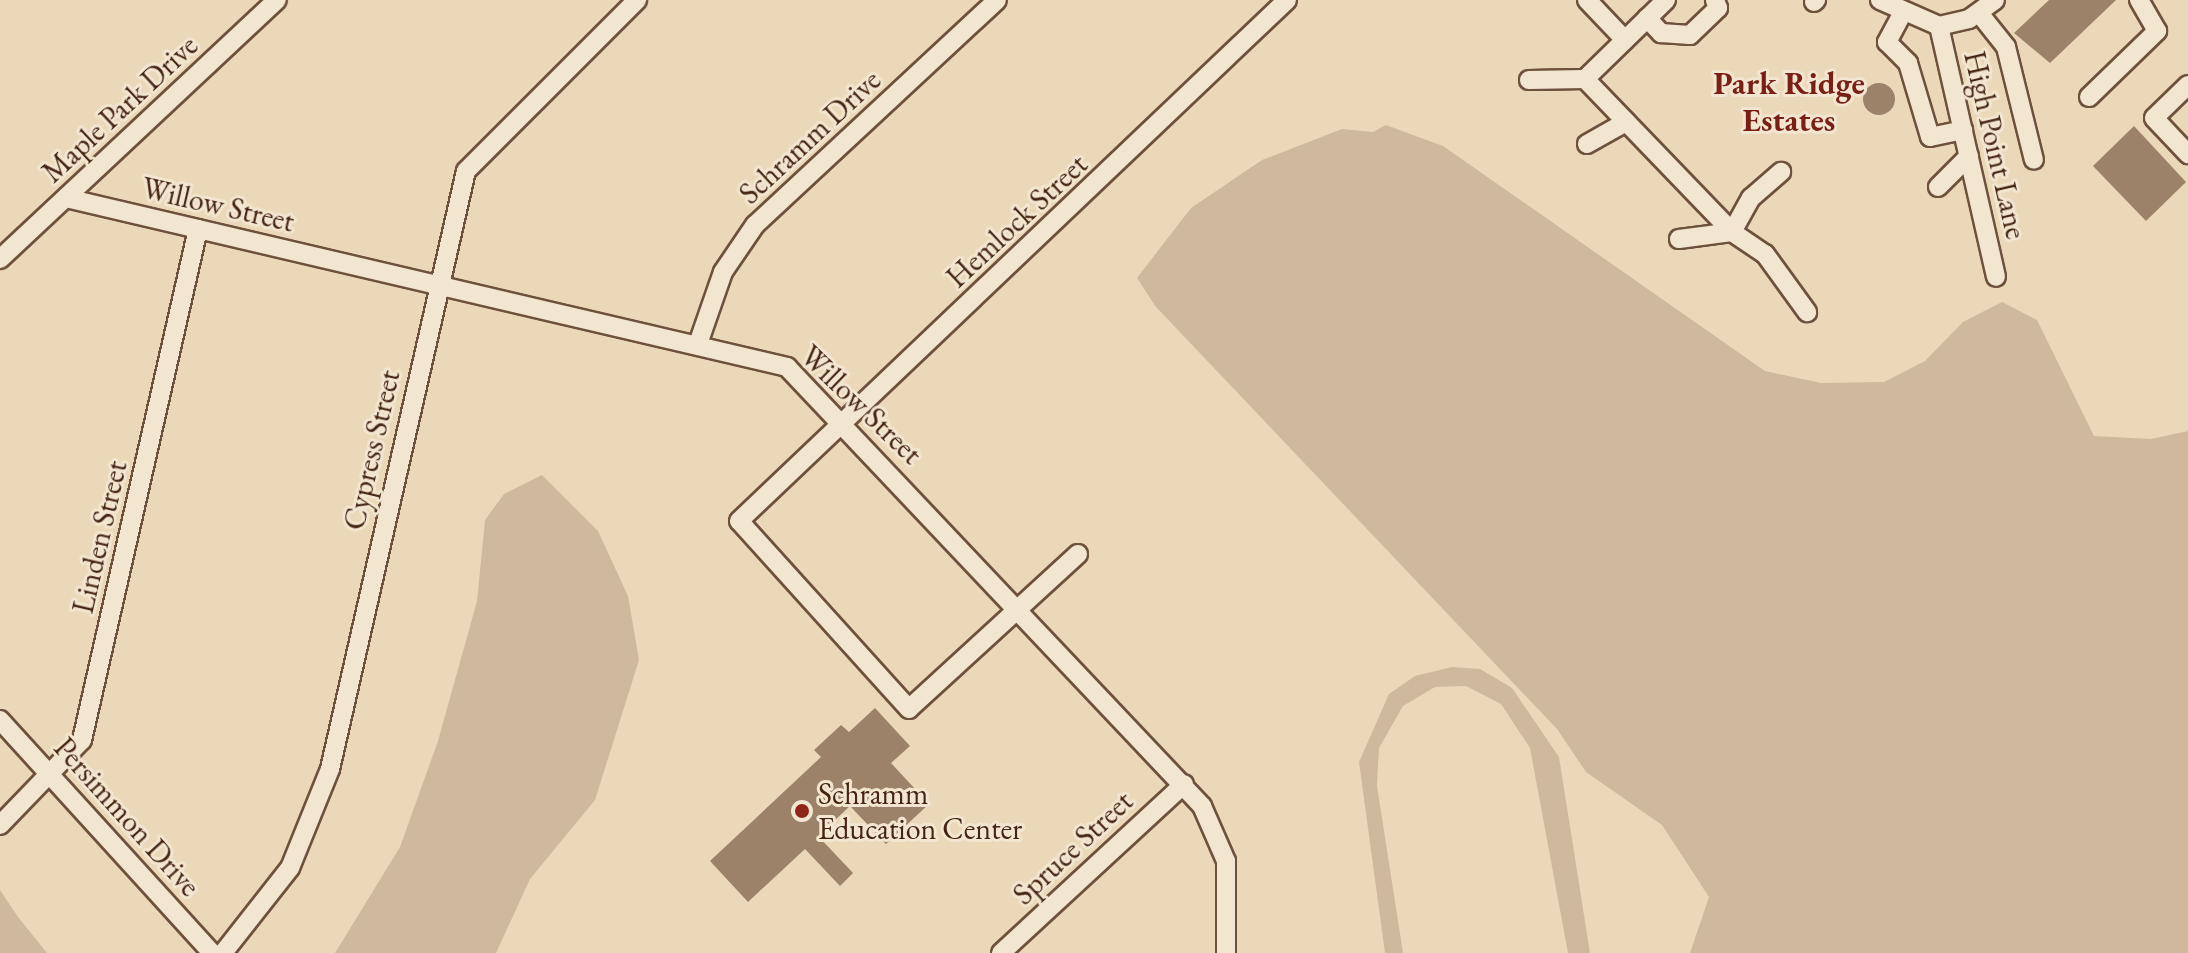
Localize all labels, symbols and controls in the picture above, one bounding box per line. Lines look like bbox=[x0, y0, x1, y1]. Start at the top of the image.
street label: Maple Park Drive bbox=[35, 28, 205, 190]
street label: High Point Lane bbox=[1956, 48, 2034, 242]
street label: Schramm Drive bbox=[732, 62, 888, 212]
district label: Park Ridge Estates bbox=[1713, 65, 1865, 140]
street label: Hemlock Street bbox=[939, 147, 1095, 295]
street label: Willow Street bbox=[138, 170, 298, 240]
street label: Willow Street bbox=[793, 338, 929, 472]
street label: Cypress Street bbox=[336, 367, 408, 533]
street label: Linden Street bbox=[65, 457, 135, 617]
street label: Persimmon Drive bbox=[46, 730, 208, 904]
place label: Schramm Education Center bbox=[818, 776, 1022, 846]
street label: Spruce Street bbox=[1006, 783, 1140, 913]
marker: Schramm Education Center bbox=[793, 802, 811, 820]

